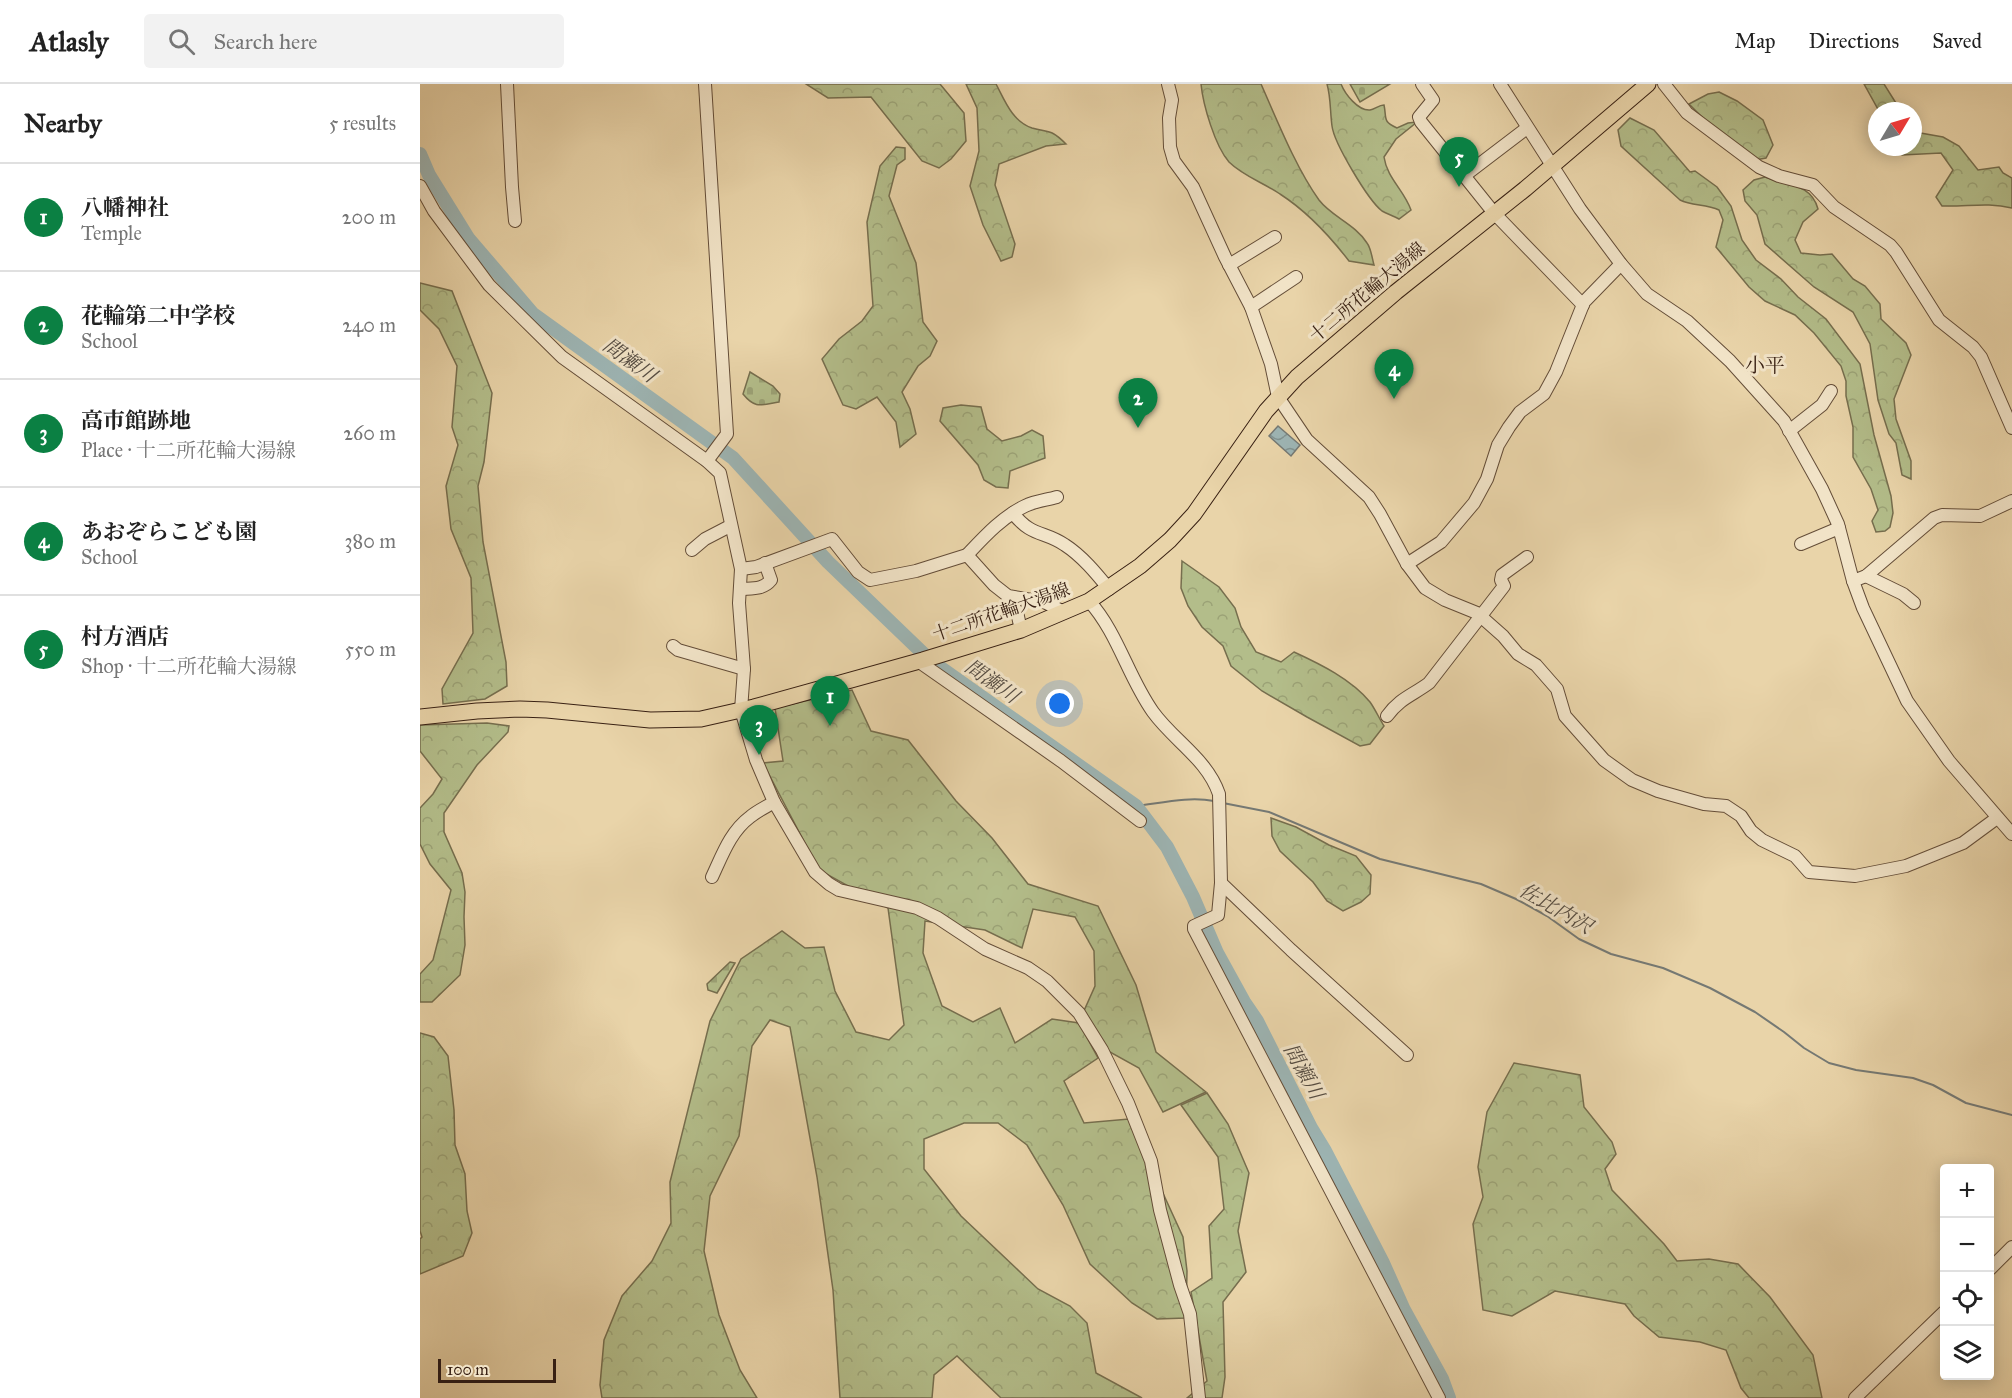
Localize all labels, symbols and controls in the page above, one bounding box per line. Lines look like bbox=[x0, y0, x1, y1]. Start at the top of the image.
search box bbox=[144, 14, 564, 68]
text: Atlasly bbox=[30, 24, 108, 59]
icon: search bbox=[165, 25, 198, 58]
text: Search here bbox=[213, 28, 317, 55]
text: Map bbox=[1735, 28, 1776, 54]
text: Directions bbox=[1809, 28, 1899, 54]
text: Saved bbox=[1932, 28, 1982, 54]
north arrow bbox=[1868, 102, 1922, 156]
text: Nearby bbox=[24, 107, 102, 139]
text: 5 results bbox=[329, 111, 396, 135]
pin: 5 bbox=[1440, 138, 1478, 187]
text: 八幡神社 bbox=[81, 194, 169, 221]
text: 1 bbox=[40, 205, 47, 229]
text: 200 m bbox=[342, 205, 396, 229]
text: Temple bbox=[81, 221, 142, 245]
street label: 十二所花輪大湯線 bbox=[1305, 237, 1429, 347]
text: 花輪第二中学校 bbox=[81, 302, 235, 329]
text: 2 bbox=[39, 313, 48, 337]
text: 240 m bbox=[342, 313, 396, 337]
text: School bbox=[81, 329, 138, 353]
water label: 間瀬川 bbox=[599, 333, 663, 389]
pin: 4 bbox=[1374, 350, 1414, 399]
district label: 小平 bbox=[1745, 353, 1785, 377]
pin: 2 bbox=[1118, 378, 1158, 428]
text: 高市館跡地 bbox=[81, 407, 191, 434]
text: 3 bbox=[40, 421, 48, 445]
text: 260 m bbox=[343, 421, 396, 445]
text: Place · 十二所花輪大湯線 bbox=[81, 438, 296, 462]
text: あおぞらこども園 bbox=[81, 518, 257, 545]
text: 4 bbox=[38, 529, 49, 553]
text: 380 m bbox=[345, 529, 396, 553]
text: School bbox=[81, 545, 138, 569]
street label: 十二所花輪大湯線 bbox=[929, 578, 1073, 646]
text: 村方酒店 bbox=[81, 623, 169, 650]
text: 5 bbox=[39, 637, 48, 661]
text: 550 m bbox=[345, 637, 396, 661]
text: Shop · 十二所花輪大湯線 bbox=[81, 654, 297, 678]
water label: 間瀬川 bbox=[961, 654, 1025, 709]
pin: 1 bbox=[810, 676, 850, 726]
your location bbox=[1045, 689, 1074, 718]
pin: 3 bbox=[740, 706, 778, 755]
water label: 佐比内沢 bbox=[1515, 878, 1599, 940]
water label: 間瀬川 bbox=[1279, 1039, 1330, 1105]
map controls bbox=[1940, 1164, 1994, 1380]
button: + bbox=[1940, 1164, 1994, 1218]
button: − bbox=[1940, 1218, 1994, 1272]
button: locate bbox=[1940, 1272, 1994, 1326]
button: layers bbox=[1940, 1326, 1994, 1380]
scale bar bbox=[438, 1356, 556, 1384]
text: 100 m bbox=[447, 1360, 489, 1379]

